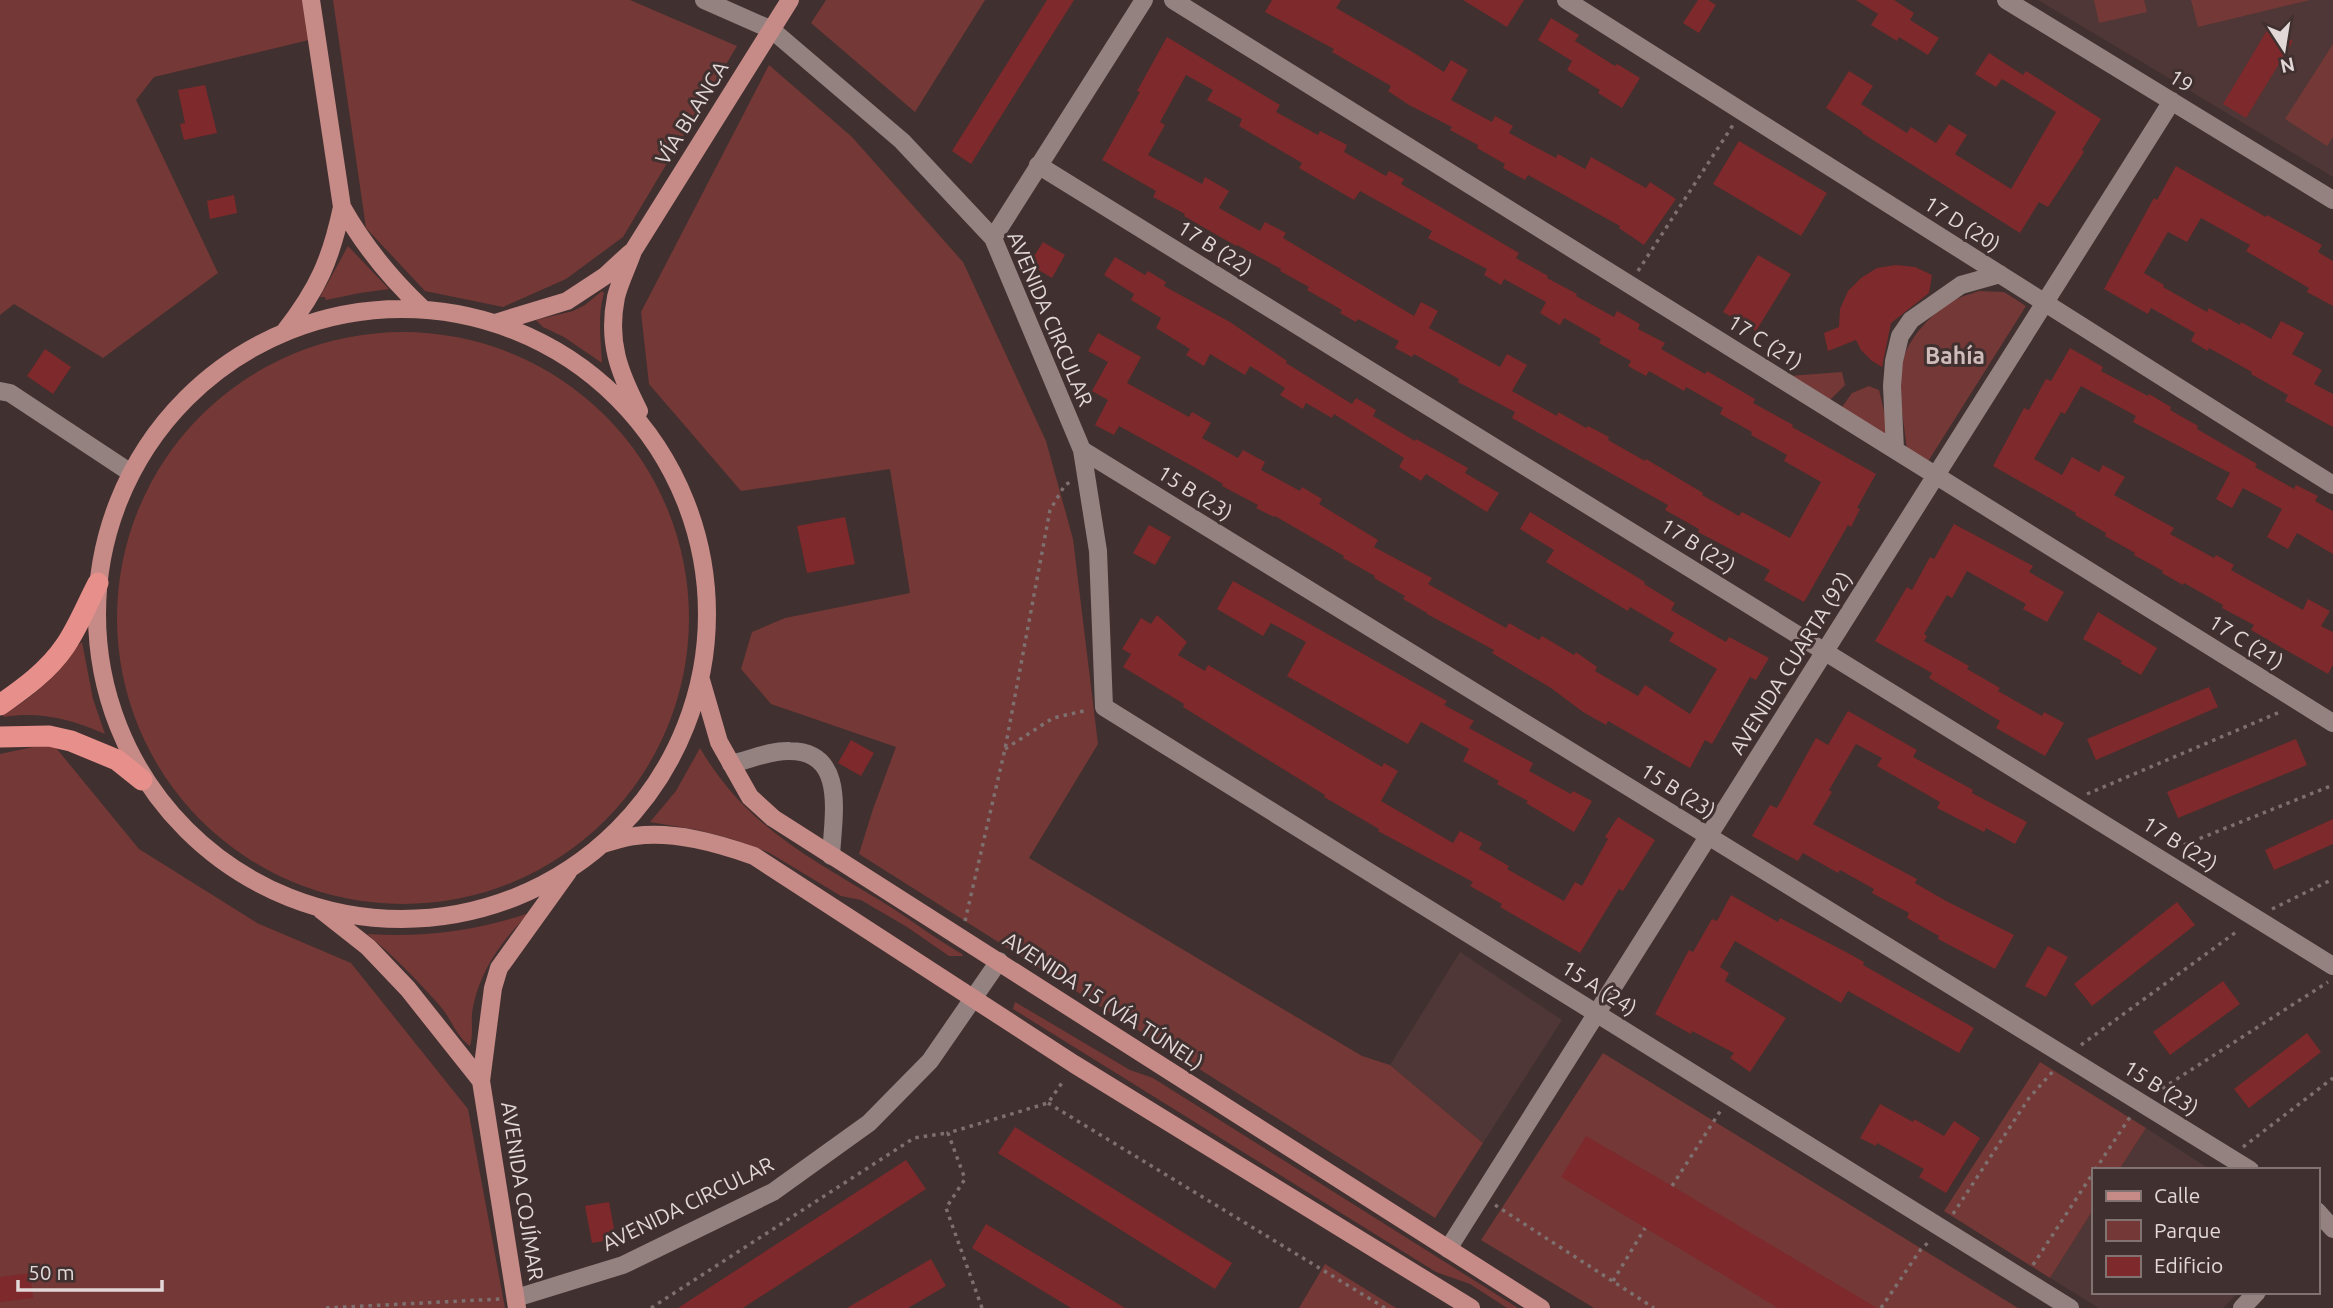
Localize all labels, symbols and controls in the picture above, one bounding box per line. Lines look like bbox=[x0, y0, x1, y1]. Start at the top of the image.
north arrow bbox=[2249, 14, 2319, 84]
text: N bbox=[2278, 53, 2297, 78]
street label: VÍA BLANCA bbox=[650, 56, 733, 169]
street label: 19 bbox=[2165, 64, 2198, 97]
street label: 17 D (20) bbox=[1920, 190, 2005, 256]
street label: 17 B (22) bbox=[1174, 215, 1257, 279]
street label: AVENIDA CIRCULAR bbox=[1003, 228, 1099, 410]
street label: 17 C (21) bbox=[1724, 309, 1807, 373]
district label: Bahía bbox=[1925, 343, 1985, 368]
street label: 15 B (23) bbox=[1154, 460, 1237, 524]
street label: 17 B (22) bbox=[1657, 513, 1740, 577]
street label: AVENIDA CUARTA (92) bbox=[1724, 567, 1856, 758]
street label: 17 C (21) bbox=[2205, 609, 2288, 673]
street label: 15 B (23) bbox=[1637, 758, 1720, 822]
street label: 17 B (22) bbox=[2139, 811, 2222, 875]
street label: AVENIDA 15 (VÍA TÚNEL) bbox=[999, 926, 1208, 1074]
street label: 15 A (24) bbox=[1558, 955, 1641, 1020]
street label: 15 B (23) bbox=[2120, 1055, 2203, 1119]
street label: AVENIDA COJÍMAR bbox=[497, 1100, 549, 1282]
street label: AVENIDA CIRCULAR bbox=[598, 1151, 777, 1255]
legend bbox=[2092, 1168, 2319, 1294]
text: Calle bbox=[2154, 1183, 2200, 1207]
text: Parque bbox=[2154, 1218, 2221, 1242]
scale bar bbox=[18, 1248, 161, 1292]
text: Edificio bbox=[2154, 1253, 2223, 1277]
text: 50 m bbox=[28, 1260, 75, 1284]

